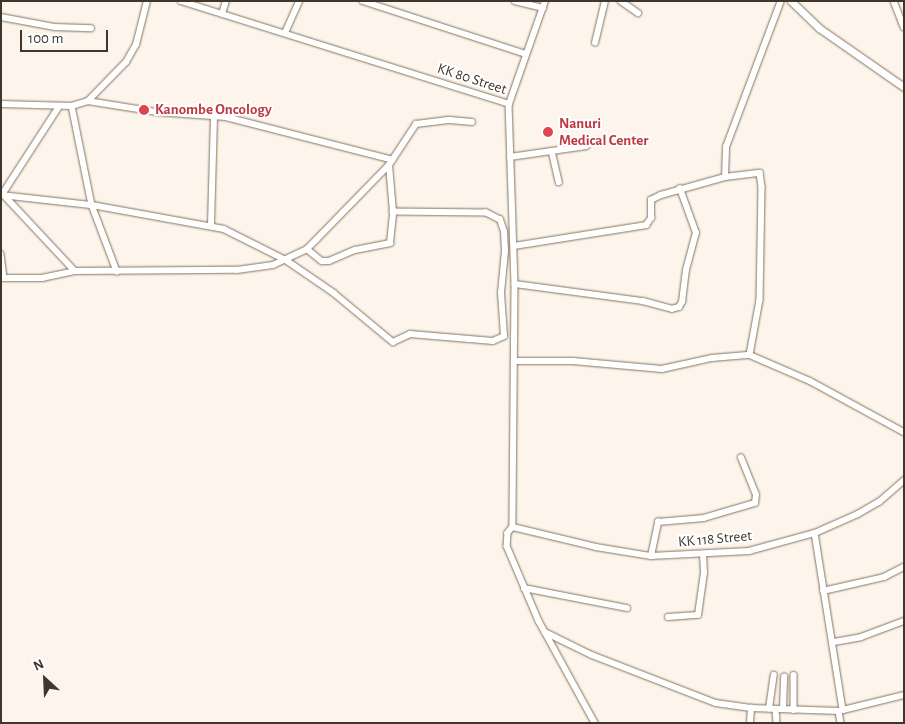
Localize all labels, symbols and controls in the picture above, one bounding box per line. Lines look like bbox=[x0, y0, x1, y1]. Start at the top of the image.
scale bar bbox=[22, 20, 110, 52]
text: 100 m bbox=[28, 31, 63, 46]
street label: KK 80 Street bbox=[435, 59, 509, 99]
place label: Kanombe Oncology bbox=[155, 101, 272, 119]
marker: Kanombe Oncology bbox=[137, 103, 151, 117]
place label: Nanuri Medical Center bbox=[559, 114, 648, 149]
marker: Nanuri Medical Center bbox=[541, 125, 555, 139]
street label: KK 118 Street bbox=[677, 527, 753, 551]
north arrow bbox=[20, 654, 70, 704]
text: N bbox=[31, 657, 46, 674]

